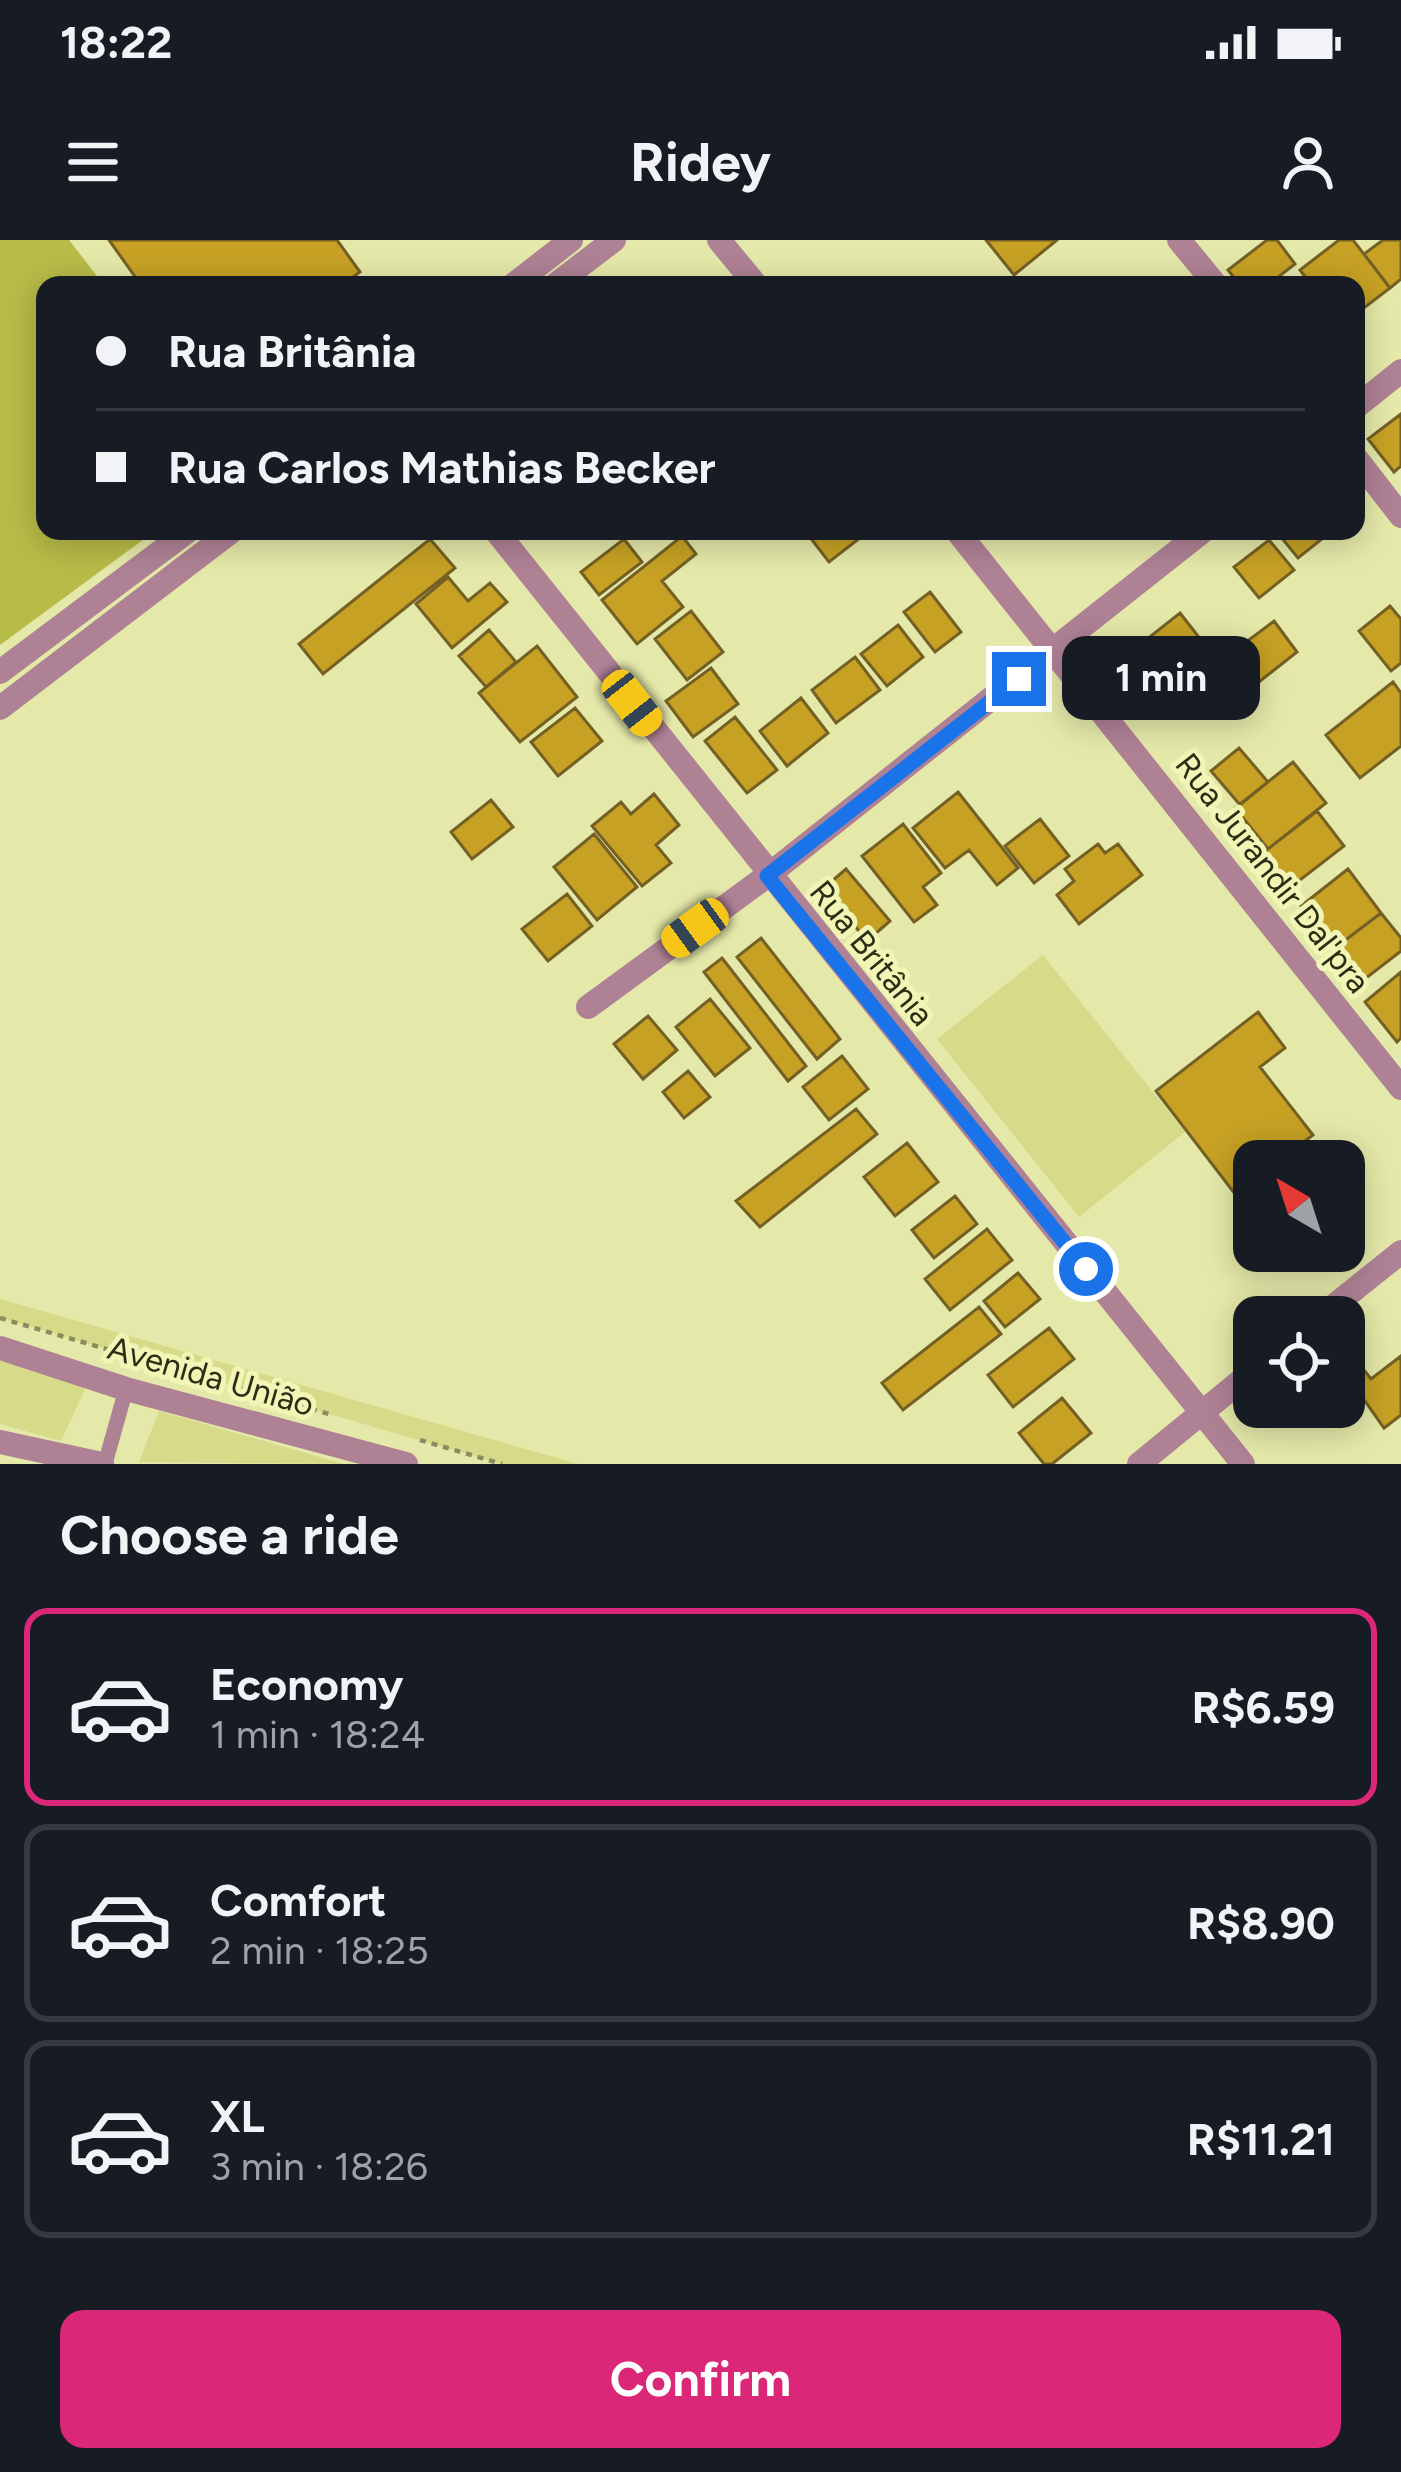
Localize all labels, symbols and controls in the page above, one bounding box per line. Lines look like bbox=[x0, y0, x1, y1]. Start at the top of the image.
text: 18:22 bbox=[60, 15, 172, 69]
icon: menu bbox=[60, 129, 126, 195]
icon: person bbox=[1275, 129, 1341, 195]
text: Ridey bbox=[630, 130, 771, 195]
text: Rua Britânia bbox=[168, 324, 416, 378]
text: Rua Carlos Mathias Becker bbox=[168, 440, 716, 494]
callout: 1 min bbox=[1061, 637, 1259, 721]
route end bbox=[992, 652, 1046, 706]
text: 1 min bbox=[1115, 654, 1207, 701]
car bbox=[596, 664, 668, 742]
street label: Rua Jurandir Dal'pra bbox=[1167, 746, 1379, 1000]
street label: Rua Britânia bbox=[802, 873, 942, 1033]
car bbox=[655, 892, 735, 964]
north arrow bbox=[1233, 1140, 1365, 1272]
map controls bbox=[1233, 1140, 1365, 1428]
route start bbox=[1059, 1242, 1113, 1296]
button: locate bbox=[1233, 1296, 1365, 1428]
street label: Avenida União bbox=[103, 1328, 319, 1424]
text: Choose a ride bbox=[60, 1503, 399, 1568]
icon: car bbox=[66, 1653, 174, 1761]
text: Economy bbox=[210, 1657, 403, 1711]
text: R$6.59 bbox=[1192, 1680, 1335, 1734]
text: 1 min · 18:24 bbox=[210, 1711, 425, 1758]
icon: car bbox=[66, 1869, 174, 1977]
text: Comfort bbox=[210, 1873, 386, 1927]
text: R$8.90 bbox=[1187, 1896, 1335, 1950]
text: 2 min · 18:25 bbox=[210, 1927, 429, 1974]
icon: car bbox=[66, 2085, 174, 2193]
text: XL bbox=[210, 2089, 265, 2143]
text: R$11.21 bbox=[1187, 2112, 1335, 2166]
text: 3 min · 18:26 bbox=[210, 2143, 428, 2190]
button: Confirm bbox=[60, 2310, 1341, 2448]

